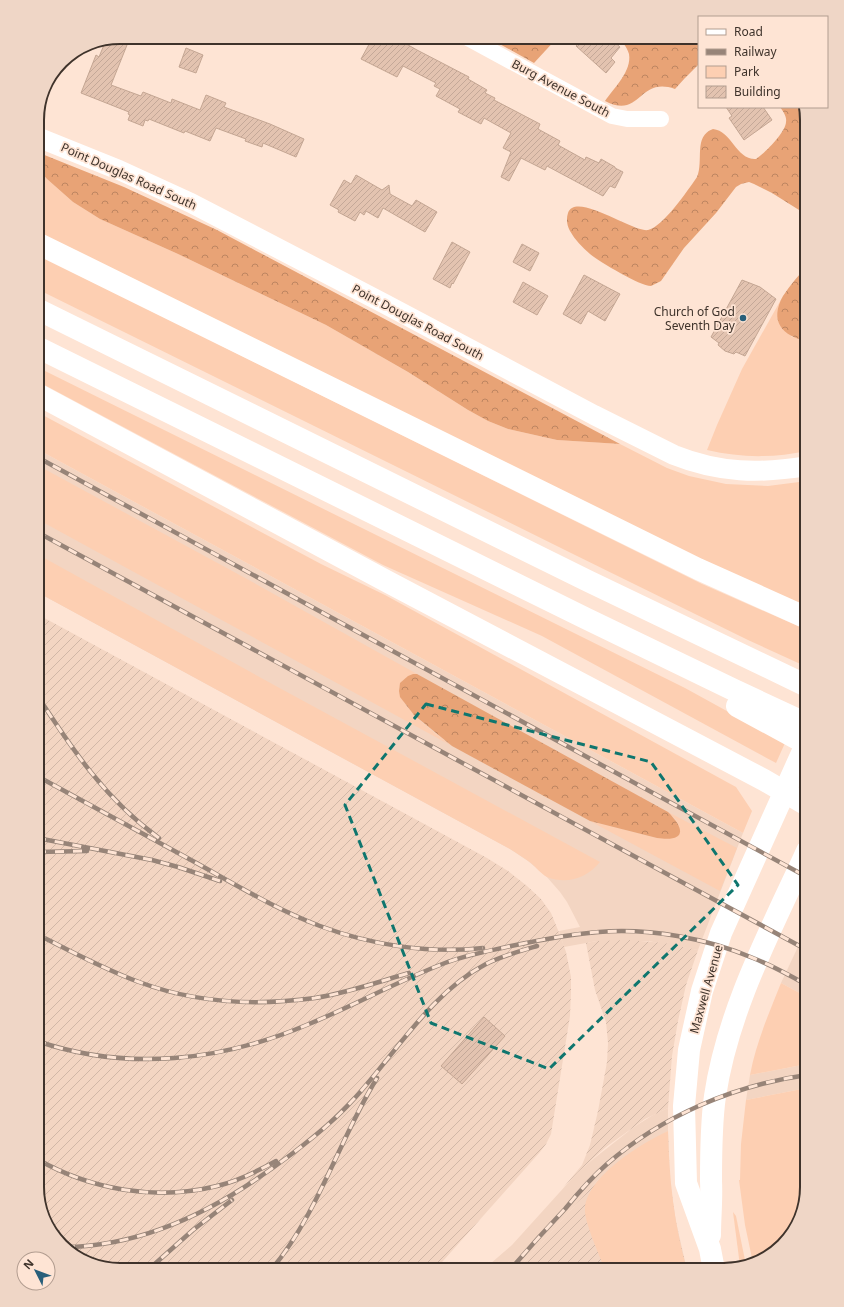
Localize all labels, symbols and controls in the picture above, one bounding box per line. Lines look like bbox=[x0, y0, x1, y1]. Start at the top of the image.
legend bbox=[698, 16, 828, 108]
text: Road bbox=[734, 23, 763, 40]
text: Railway bbox=[734, 43, 778, 60]
street label: Burg Avenue South bbox=[509, 55, 613, 121]
text: Park bbox=[734, 63, 760, 80]
text: Building bbox=[734, 83, 781, 100]
street label: Point Douglas Road South bbox=[58, 138, 200, 214]
street label: Point Douglas Road South bbox=[349, 280, 487, 364]
place label: Church of God Seventh Day bbox=[654, 303, 736, 334]
marker: Church of God Seventh Day bbox=[738, 313, 748, 323]
street label: Maxwell Avenue bbox=[685, 942, 727, 1035]
north arrow bbox=[16, 1251, 56, 1291]
text: N bbox=[20, 1256, 37, 1272]

